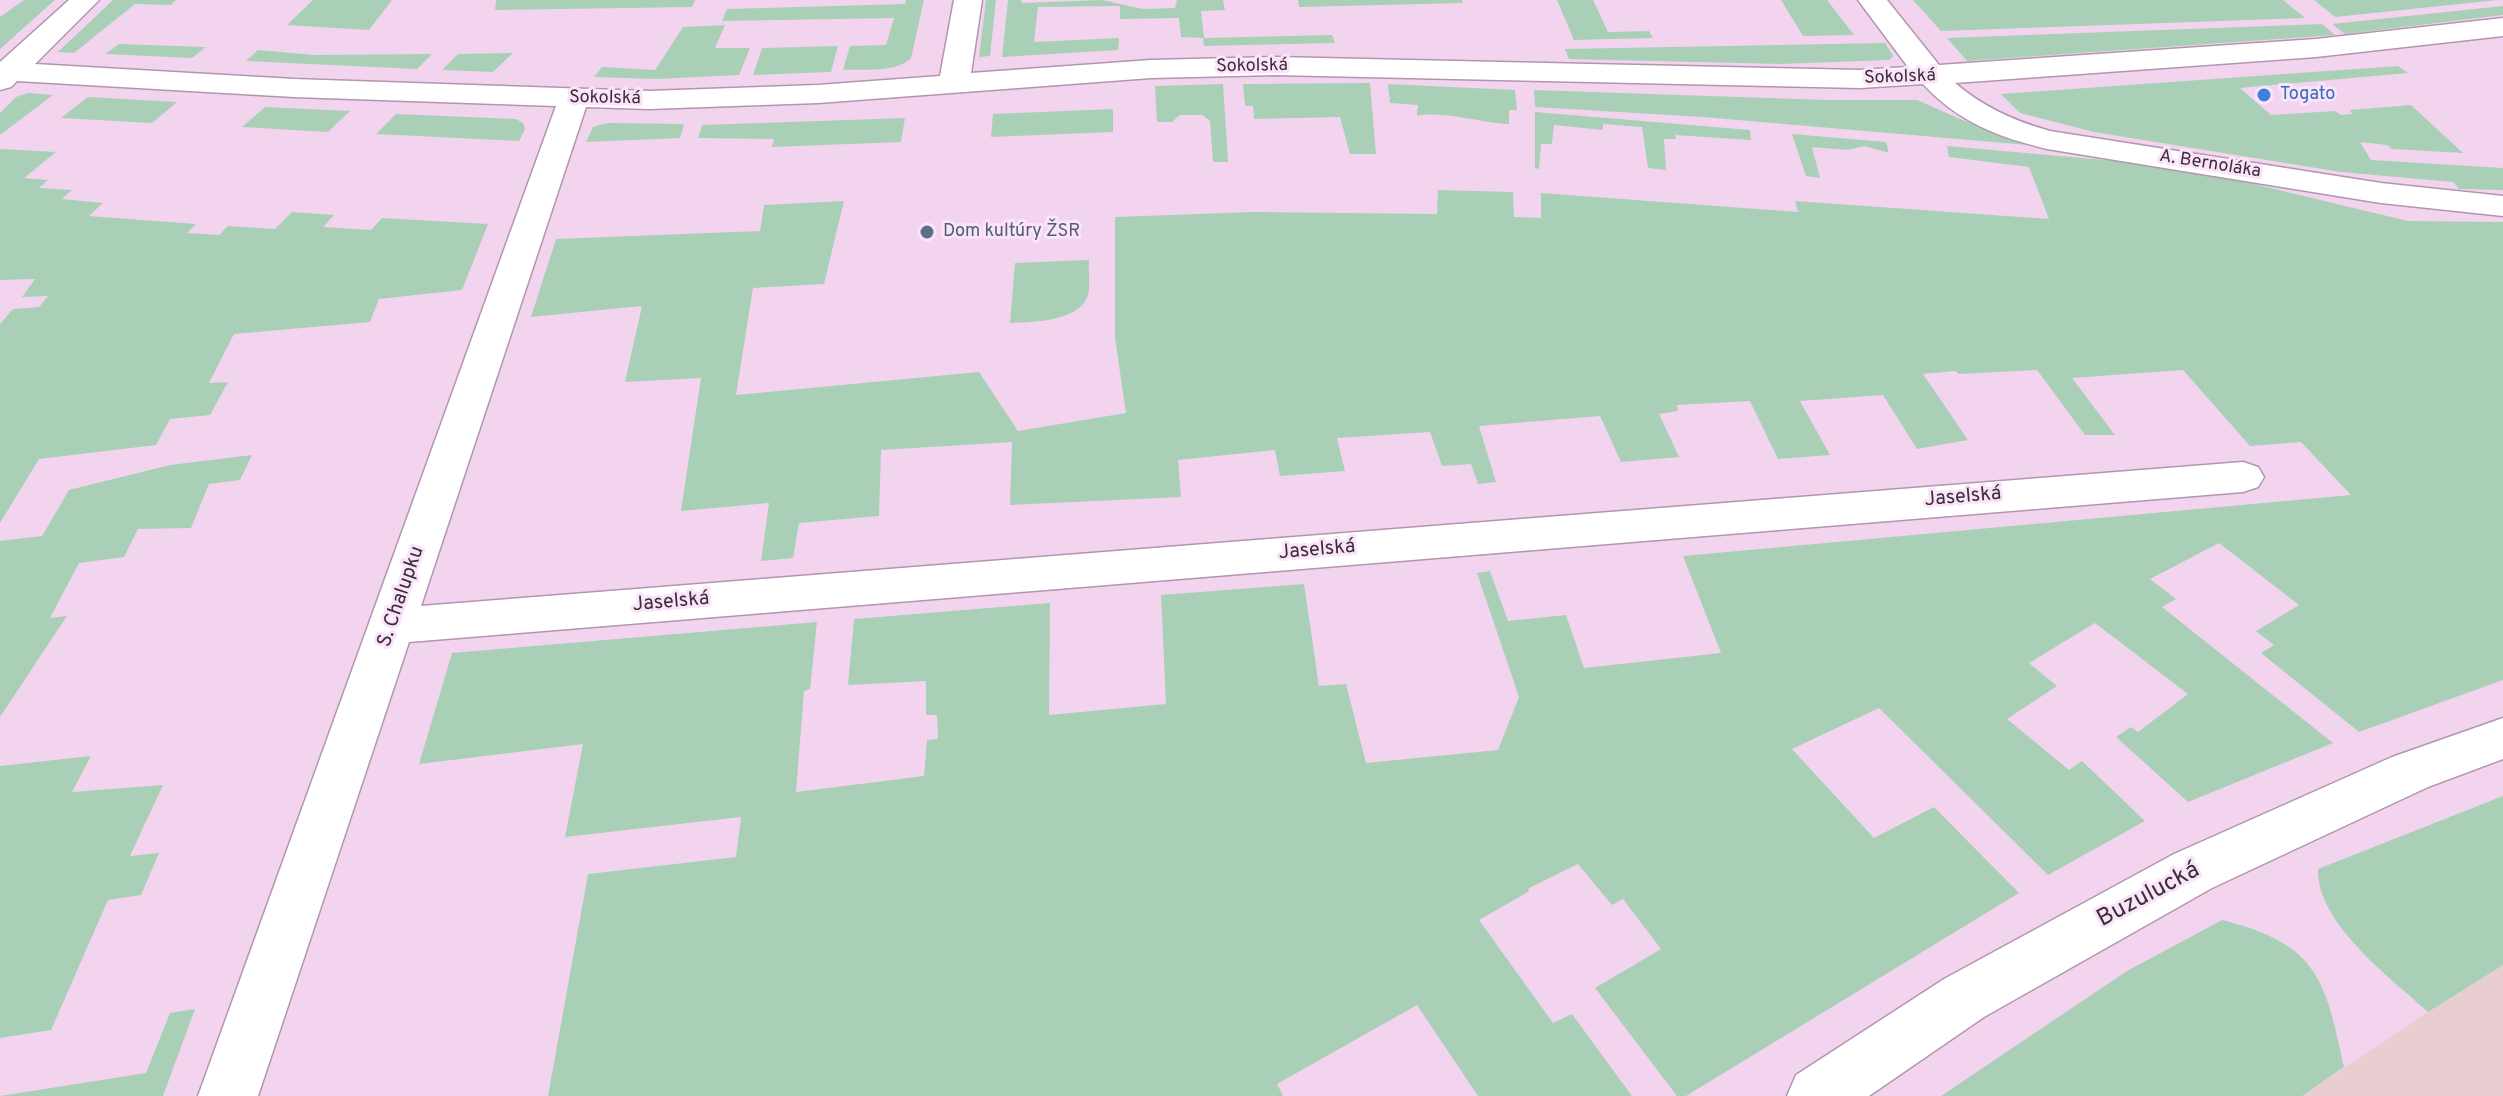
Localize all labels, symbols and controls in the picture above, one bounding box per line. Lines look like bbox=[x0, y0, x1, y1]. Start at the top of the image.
street label: Sokolská bbox=[1216, 56, 1288, 78]
street label: Sokolská bbox=[1864, 66, 1936, 90]
place label: Togato bbox=[2280, 84, 2335, 106]
marker: Togato bbox=[2255, 86, 2273, 104]
street label: Sokolská bbox=[569, 88, 641, 110]
street label: A. Bernoláka bbox=[2158, 146, 2262, 184]
place label: Dom kultúry ŽSR bbox=[943, 221, 1080, 243]
marker: Dom kultúry ŽSR bbox=[918, 223, 936, 241]
street label: Jaselská bbox=[1924, 483, 2002, 513]
street label: Jaselská bbox=[1278, 536, 1356, 566]
street label: S. Chalupku bbox=[374, 543, 430, 651]
street label: Jaselská bbox=[632, 588, 710, 618]
street label: Buzulucká bbox=[2093, 857, 2205, 935]

